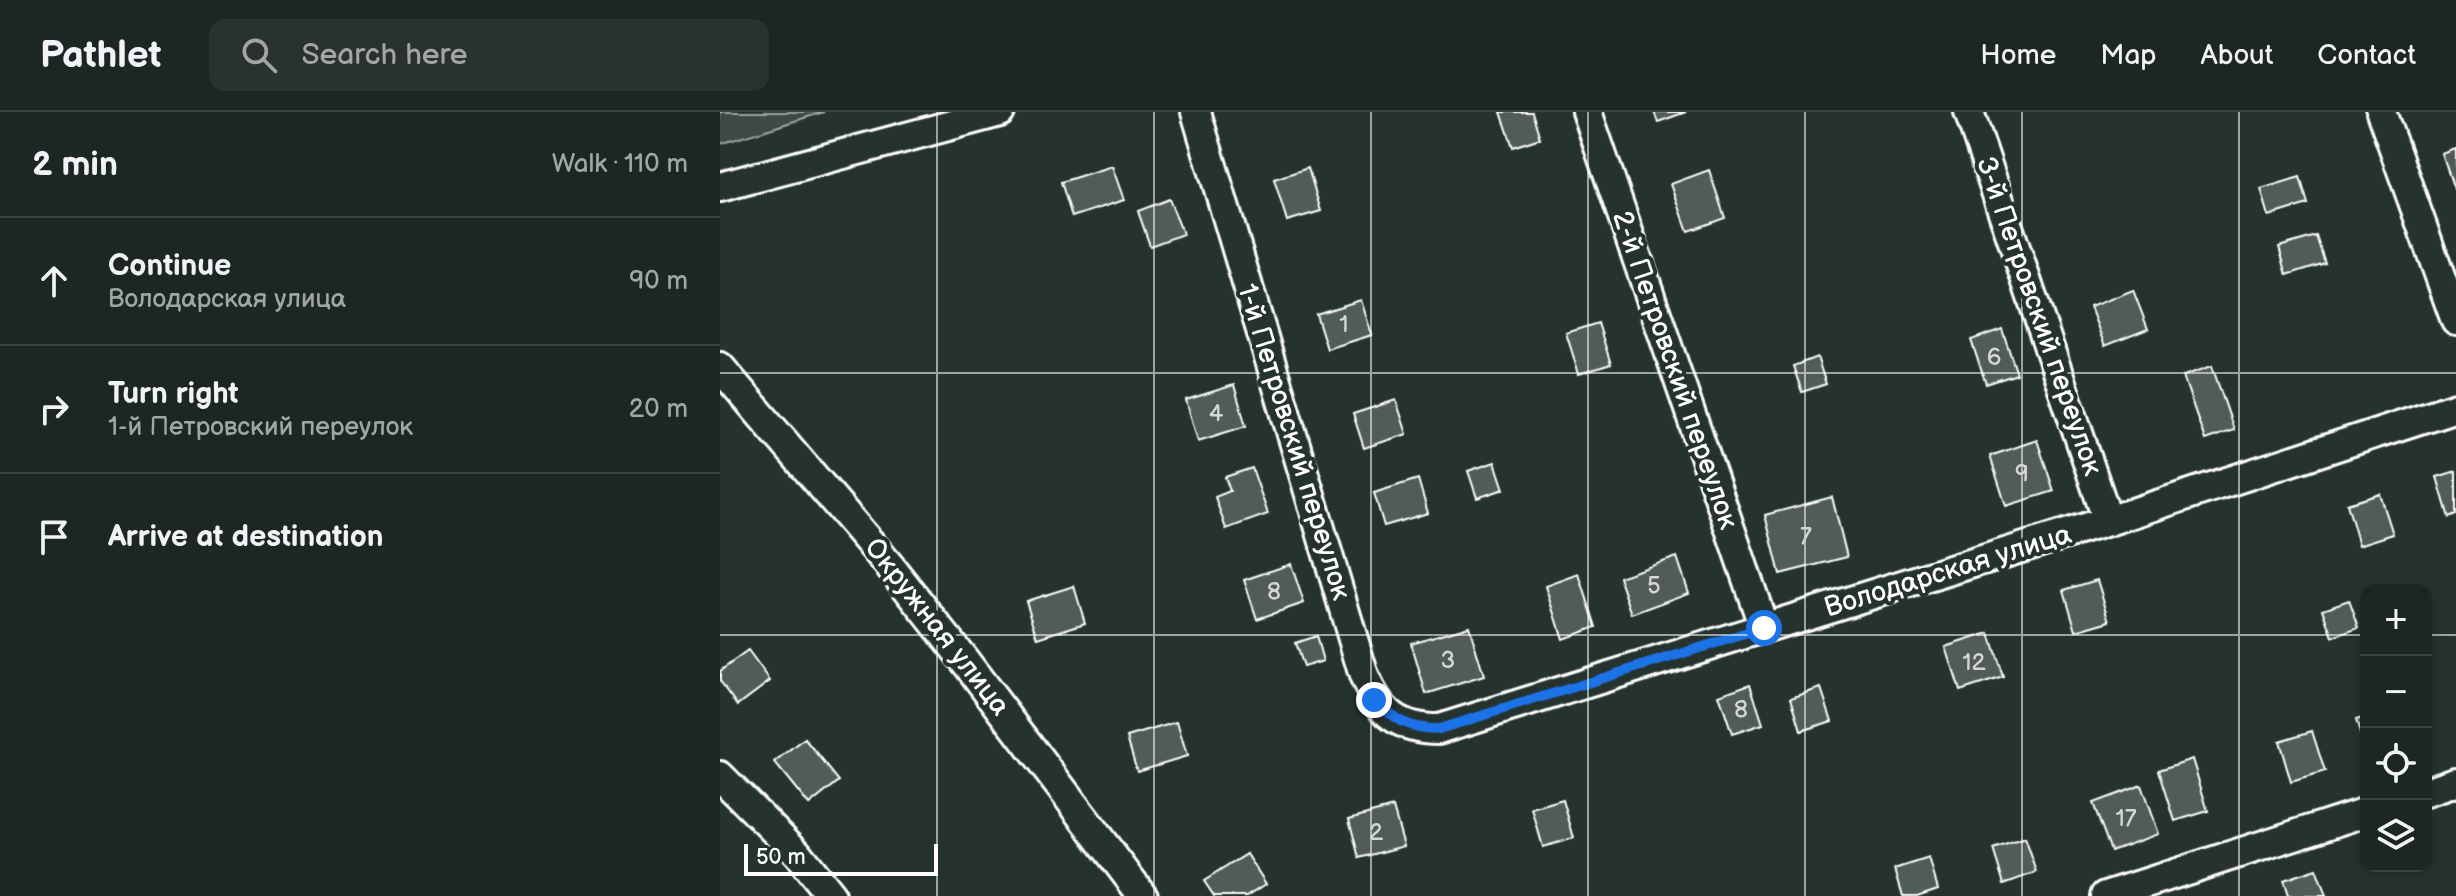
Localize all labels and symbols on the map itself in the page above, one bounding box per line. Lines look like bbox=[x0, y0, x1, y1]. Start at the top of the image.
street label: 3-й Петровский переулок bbox=[1969, 152, 2109, 480]
street label: 2-й Петровский переулок bbox=[1605, 207, 1745, 534]
street label: 1-й Петровский переулок bbox=[1230, 280, 1358, 604]
house number: 1 bbox=[1339, 310, 1349, 339]
house number: 6 bbox=[1987, 343, 2001, 372]
house number: 4 bbox=[1209, 399, 1224, 428]
house number: 9 bbox=[2015, 459, 2029, 488]
street label: Володарская улица bbox=[1821, 518, 2076, 624]
house number: 7 bbox=[1800, 522, 1812, 551]
street label: Окружная улица bbox=[857, 532, 1017, 723]
house number: 5 bbox=[1647, 571, 1661, 600]
house number: 8 bbox=[1267, 577, 1281, 606]
route start bbox=[1746, 610, 1782, 646]
house number: 3 bbox=[1441, 646, 1455, 675]
house number: 12 bbox=[1962, 648, 1986, 677]
route end bbox=[1356, 682, 1392, 718]
house number: 8 bbox=[1734, 695, 1748, 724]
house number: 17 bbox=[2115, 804, 2137, 833]
house number: 2 bbox=[1369, 818, 1383, 847]
scale bar bbox=[744, 840, 938, 876]

